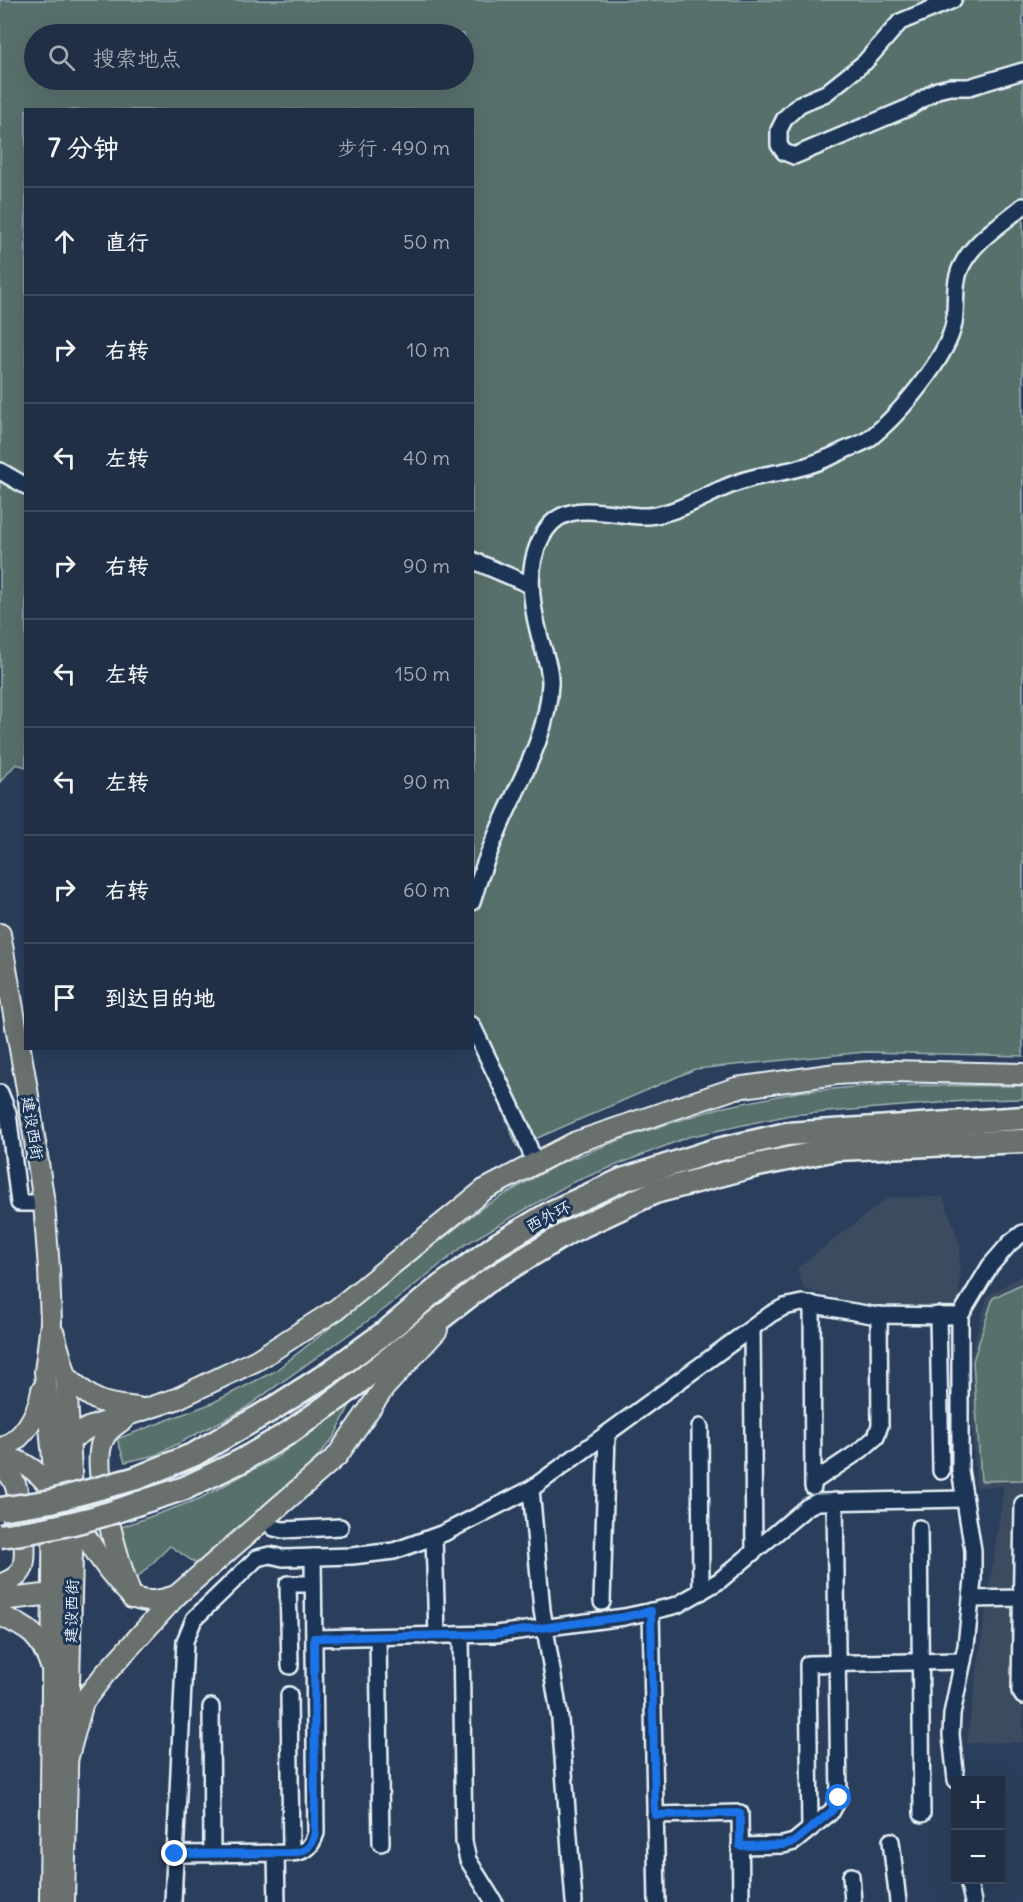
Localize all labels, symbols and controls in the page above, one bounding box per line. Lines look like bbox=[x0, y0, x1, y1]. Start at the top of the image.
search box bbox=[24, 24, 474, 90]
icon: search bbox=[45, 41, 78, 74]
text: 搜索地点 bbox=[93, 44, 181, 72]
text: 7 分钟 bbox=[48, 131, 119, 164]
text: 步行 · 490 m bbox=[338, 135, 450, 160]
icon: ahead bbox=[48, 225, 81, 258]
text: 直行 bbox=[105, 228, 149, 256]
text: 50 m bbox=[403, 229, 450, 254]
icon: right bbox=[48, 333, 81, 366]
text: 右转 bbox=[105, 336, 149, 364]
text: 10 m bbox=[407, 337, 450, 362]
icon: left bbox=[48, 441, 81, 474]
text: 左转 bbox=[105, 444, 149, 472]
text: 40 m bbox=[403, 445, 450, 470]
icon: right bbox=[48, 549, 81, 582]
text: 右转 bbox=[105, 552, 149, 580]
text: 90 m bbox=[403, 553, 450, 578]
icon: left bbox=[48, 657, 81, 690]
text: 左转 bbox=[105, 660, 149, 688]
text: 150 m bbox=[395, 661, 450, 686]
icon: left bbox=[48, 765, 81, 798]
text: 左转 bbox=[105, 768, 149, 796]
text: 90 m bbox=[403, 769, 450, 794]
icon: right bbox=[48, 873, 81, 906]
text: 右转 bbox=[105, 876, 149, 904]
text: 60 m bbox=[403, 877, 450, 902]
icon: arrive bbox=[48, 981, 81, 1014]
text: 到达目的地 bbox=[105, 984, 215, 1012]
street label: 建设西街 bbox=[18, 1095, 48, 1161]
street label: 西外环 bbox=[522, 1196, 574, 1236]
street label: 建设西街 bbox=[60, 1579, 82, 1643]
map controls bbox=[951, 1776, 1005, 1884]
button: + bbox=[951, 1776, 1005, 1830]
route start bbox=[825, 1784, 851, 1810]
button: − bbox=[951, 1830, 1005, 1884]
route end bbox=[161, 1840, 187, 1866]

